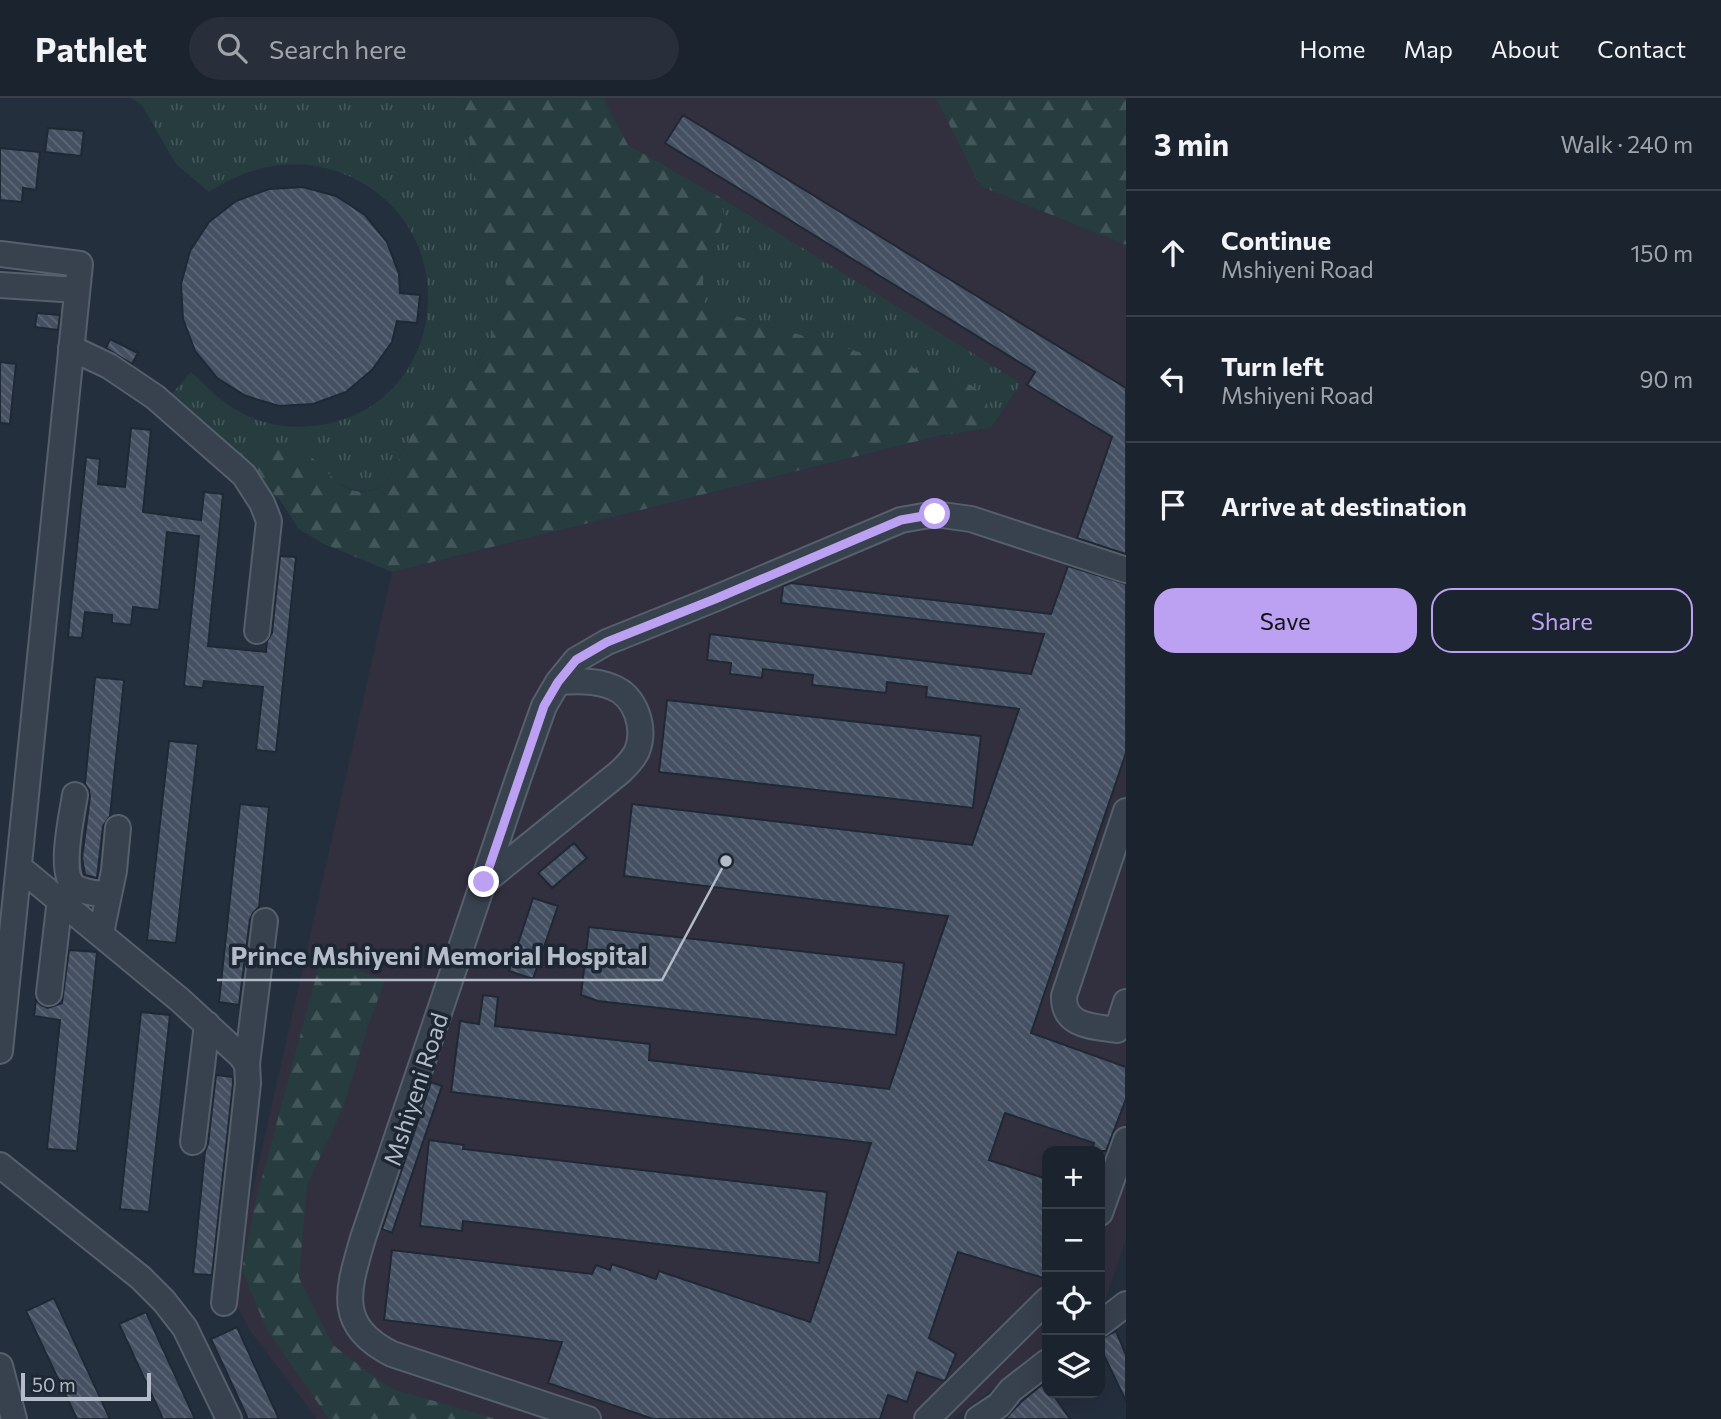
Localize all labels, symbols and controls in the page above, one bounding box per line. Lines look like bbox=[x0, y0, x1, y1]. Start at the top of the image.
search box bbox=[189, 17, 679, 80]
text: Pathlet bbox=[35, 28, 147, 69]
icon: search bbox=[213, 29, 251, 67]
text: Search here bbox=[269, 33, 407, 64]
text: Home bbox=[1300, 34, 1366, 63]
text: Map bbox=[1404, 34, 1453, 63]
text: About bbox=[1491, 34, 1559, 63]
text: Contact bbox=[1597, 34, 1686, 63]
text: 3 min bbox=[1154, 125, 1229, 162]
text: Walk · 240 m bbox=[1561, 130, 1693, 158]
text: Continue bbox=[1221, 224, 1331, 255]
icon: ahead bbox=[1154, 234, 1192, 272]
text: 150 m bbox=[1630, 239, 1693, 267]
text: Mshiyeni Road bbox=[1221, 255, 1373, 283]
text: Turn left bbox=[1221, 350, 1324, 381]
icon: left bbox=[1154, 360, 1192, 398]
text: 90 m bbox=[1640, 365, 1693, 393]
text: Mshiyeni Road bbox=[1221, 381, 1373, 409]
icon: arrive bbox=[1154, 486, 1192, 524]
text: Arrive at destination bbox=[1221, 490, 1467, 521]
route start bbox=[919, 498, 950, 529]
button: Save bbox=[1154, 588, 1417, 653]
button: Share bbox=[1431, 588, 1693, 653]
route end bbox=[468, 866, 499, 897]
callout: Prince Mshiyeni Memorial Hospital bbox=[217, 933, 662, 980]
text: Prince Mshiyeni Memorial Hospital bbox=[230, 939, 648, 970]
street label: Mshiyeni Road bbox=[377, 1009, 453, 1169]
map controls bbox=[1042, 1146, 1105, 1398]
button: + bbox=[1042, 1146, 1105, 1209]
button: − bbox=[1042, 1209, 1105, 1272]
button: locate bbox=[1042, 1272, 1105, 1335]
button: layers bbox=[1042, 1335, 1105, 1398]
scale bar bbox=[21, 1370, 150, 1402]
text: 50 m bbox=[32, 1373, 76, 1396]

